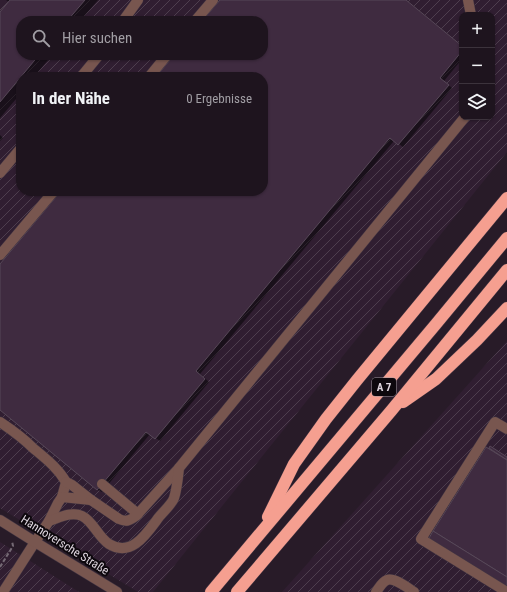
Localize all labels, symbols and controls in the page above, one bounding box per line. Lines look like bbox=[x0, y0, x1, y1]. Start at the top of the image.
map controls bbox=[459, 12, 495, 120]
button: + bbox=[459, 12, 495, 48]
search box bbox=[16, 16, 268, 60]
icon: search bbox=[30, 27, 52, 49]
text: Hier suchen bbox=[62, 29, 132, 47]
button: − bbox=[459, 48, 495, 84]
button: layers bbox=[459, 84, 495, 120]
text: In der Nähe bbox=[32, 88, 110, 108]
text: 0 Ergebnisse bbox=[186, 91, 252, 106]
road number: A 7 bbox=[372, 378, 396, 396]
street label: Hannoversche Straße bbox=[18, 512, 112, 578]

